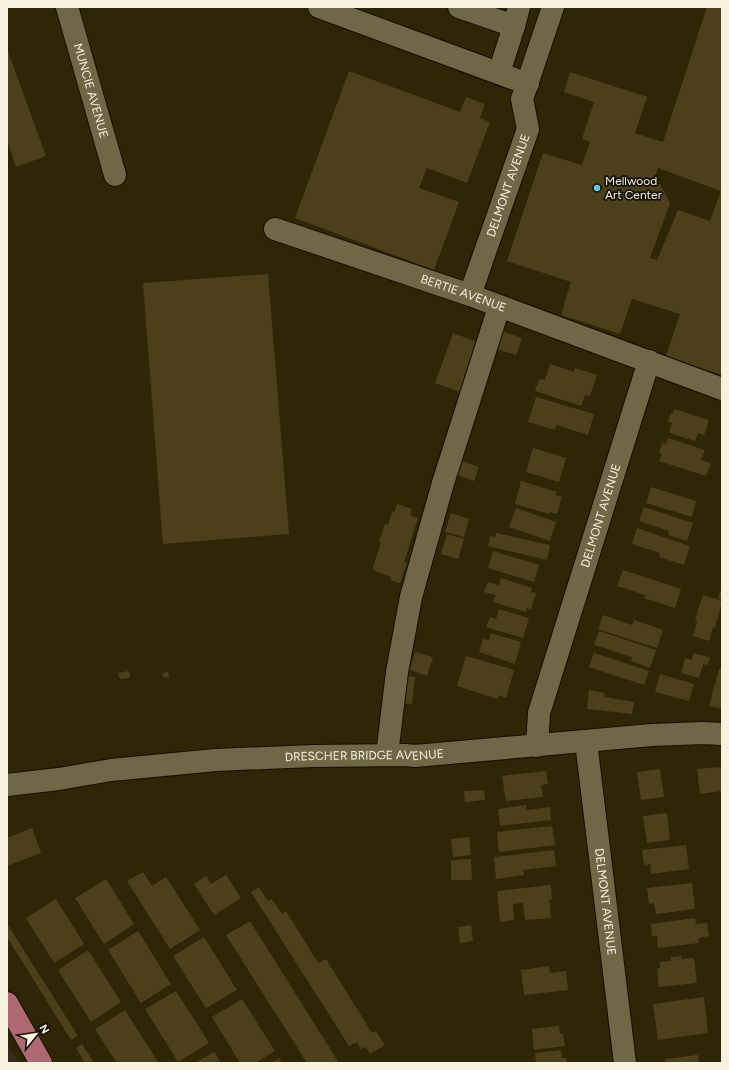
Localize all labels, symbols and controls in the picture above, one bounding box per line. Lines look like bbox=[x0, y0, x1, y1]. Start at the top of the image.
street label: MUNCIE AVENUE bbox=[71, 42, 111, 140]
street label: DELMONT AVENUE bbox=[484, 132, 533, 239]
place label: Mellwood Art Center bbox=[605, 174, 662, 202]
marker: Mellwood Art Center bbox=[592, 183, 602, 193]
street label: BERTIE AVENUE bbox=[419, 272, 508, 315]
street label: DELMONT AVENUE bbox=[578, 462, 624, 569]
street label: DRESCHER BRIDGE AVENUE bbox=[285, 746, 444, 764]
street label: DELMONT AVENUE bbox=[592, 847, 619, 956]
north arrow bbox=[16, 1014, 56, 1054]
text: N bbox=[36, 1022, 52, 1036]

